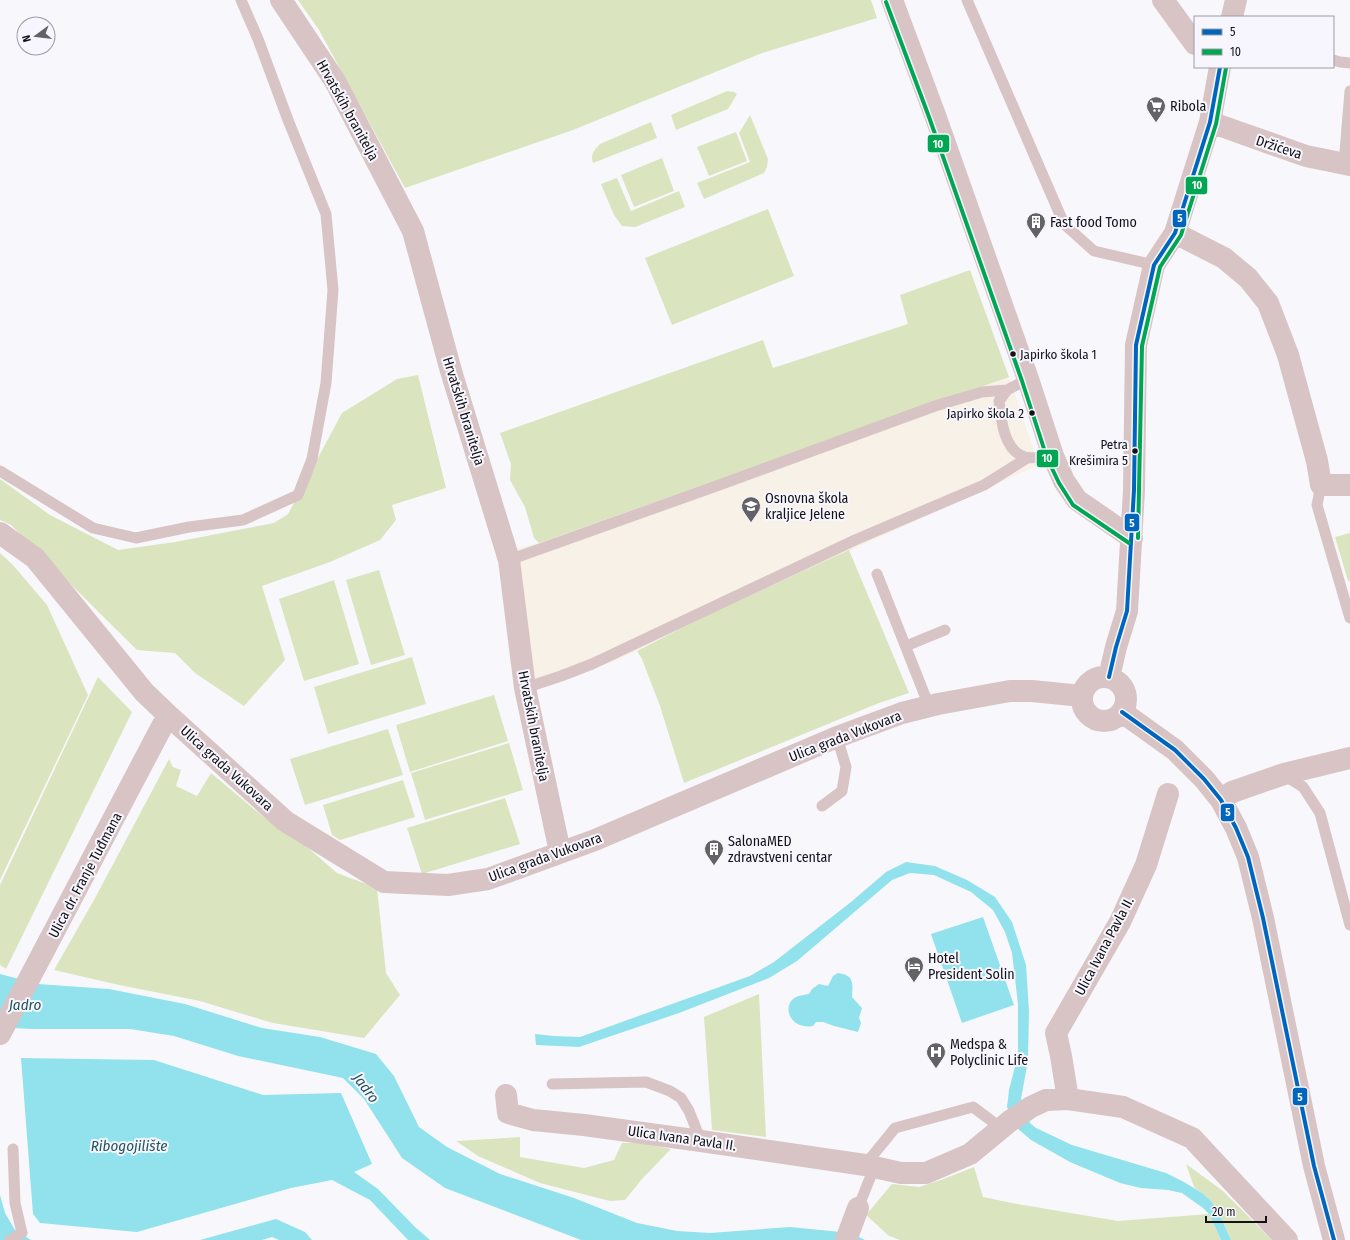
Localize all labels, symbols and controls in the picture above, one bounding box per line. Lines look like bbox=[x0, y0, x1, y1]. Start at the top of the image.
north arrow bbox=[16, 16, 56, 56]
legend bbox=[1194, 16, 1334, 68]
text: 5 bbox=[1230, 25, 1236, 39]
text: N bbox=[20, 34, 34, 43]
text: 10 bbox=[1230, 45, 1241, 59]
street label: Hrvatskih branitelja bbox=[313, 57, 382, 164]
supermarket icon: Ribola bbox=[1145, 95, 1167, 123]
place label: Ribola bbox=[1170, 98, 1207, 115]
street label: Držićeva bbox=[1254, 132, 1304, 163]
line badge: 10 bbox=[927, 134, 950, 153]
text: 10 bbox=[933, 138, 943, 151]
line badge: 10 bbox=[1185, 176, 1208, 195]
text: 10 bbox=[1192, 179, 1202, 192]
line badge: 5 bbox=[1172, 209, 1187, 228]
building icon: Fast food Tomo bbox=[1025, 211, 1047, 239]
text: 5 bbox=[1177, 212, 1183, 225]
place label: Fast food Tomo bbox=[1050, 214, 1137, 231]
place label: Japirko škola 1 bbox=[1020, 347, 1097, 362]
marker: Japirko škola 1 bbox=[1008, 349, 1018, 359]
street label: Hrvatskih branitelja bbox=[439, 355, 488, 468]
place label: Japirko škola 2 bbox=[947, 406, 1024, 421]
marker: Japirko škola 2 bbox=[1027, 408, 1037, 418]
place label: Petra Krešimira 5 bbox=[1069, 437, 1128, 468]
marker: Petra Krešimira 5 bbox=[1130, 446, 1140, 456]
line badge: 10 bbox=[1036, 449, 1059, 468]
text: 10 bbox=[1042, 452, 1052, 465]
place label: Osnovna škola kraljice Jelene bbox=[765, 490, 849, 523]
school or university icon: Osnovna škola kraljice Jelene bbox=[740, 495, 762, 523]
line badge: 5 bbox=[1124, 513, 1140, 532]
text: 5 bbox=[1129, 517, 1135, 530]
street label: Hrvatskih branitelja bbox=[514, 669, 553, 783]
street label: Ulica grada Vukovara bbox=[787, 707, 904, 766]
street label: Ulica grada Vukovara bbox=[177, 722, 277, 815]
line badge: 5 bbox=[1220, 803, 1235, 822]
text: 5 bbox=[1225, 806, 1231, 819]
street label: Ulica dr. Franje Tuđmana bbox=[45, 809, 126, 941]
street label: Ulica grada Vukovara bbox=[486, 829, 604, 886]
place label: SalonaMED zdravstveni centar bbox=[728, 833, 832, 866]
building icon: SalonaMED zdravstveni centar bbox=[703, 838, 725, 866]
street label: Ulica Ivana Pavla II. bbox=[1071, 894, 1138, 998]
place label: Hotel President Solin bbox=[928, 950, 1015, 983]
hotel icon: Hotel President Solin bbox=[903, 955, 925, 983]
water label: Jadro bbox=[8, 996, 41, 1014]
place label: Medspa & Polyclinic Life bbox=[950, 1036, 1028, 1069]
hospital icon: Medspa & Polyclinic Life bbox=[925, 1041, 947, 1069]
water label: Jadro bbox=[348, 1069, 383, 1107]
line badge: 5 bbox=[1292, 1087, 1308, 1106]
text: 5 bbox=[1297, 1091, 1303, 1104]
street label: Ulica Ivana Pavla II. bbox=[627, 1122, 737, 1155]
water label: Ribogojilište bbox=[91, 1137, 167, 1155]
scale bar bbox=[1206, 1198, 1266, 1224]
text: 20 m bbox=[1212, 1205, 1236, 1219]

